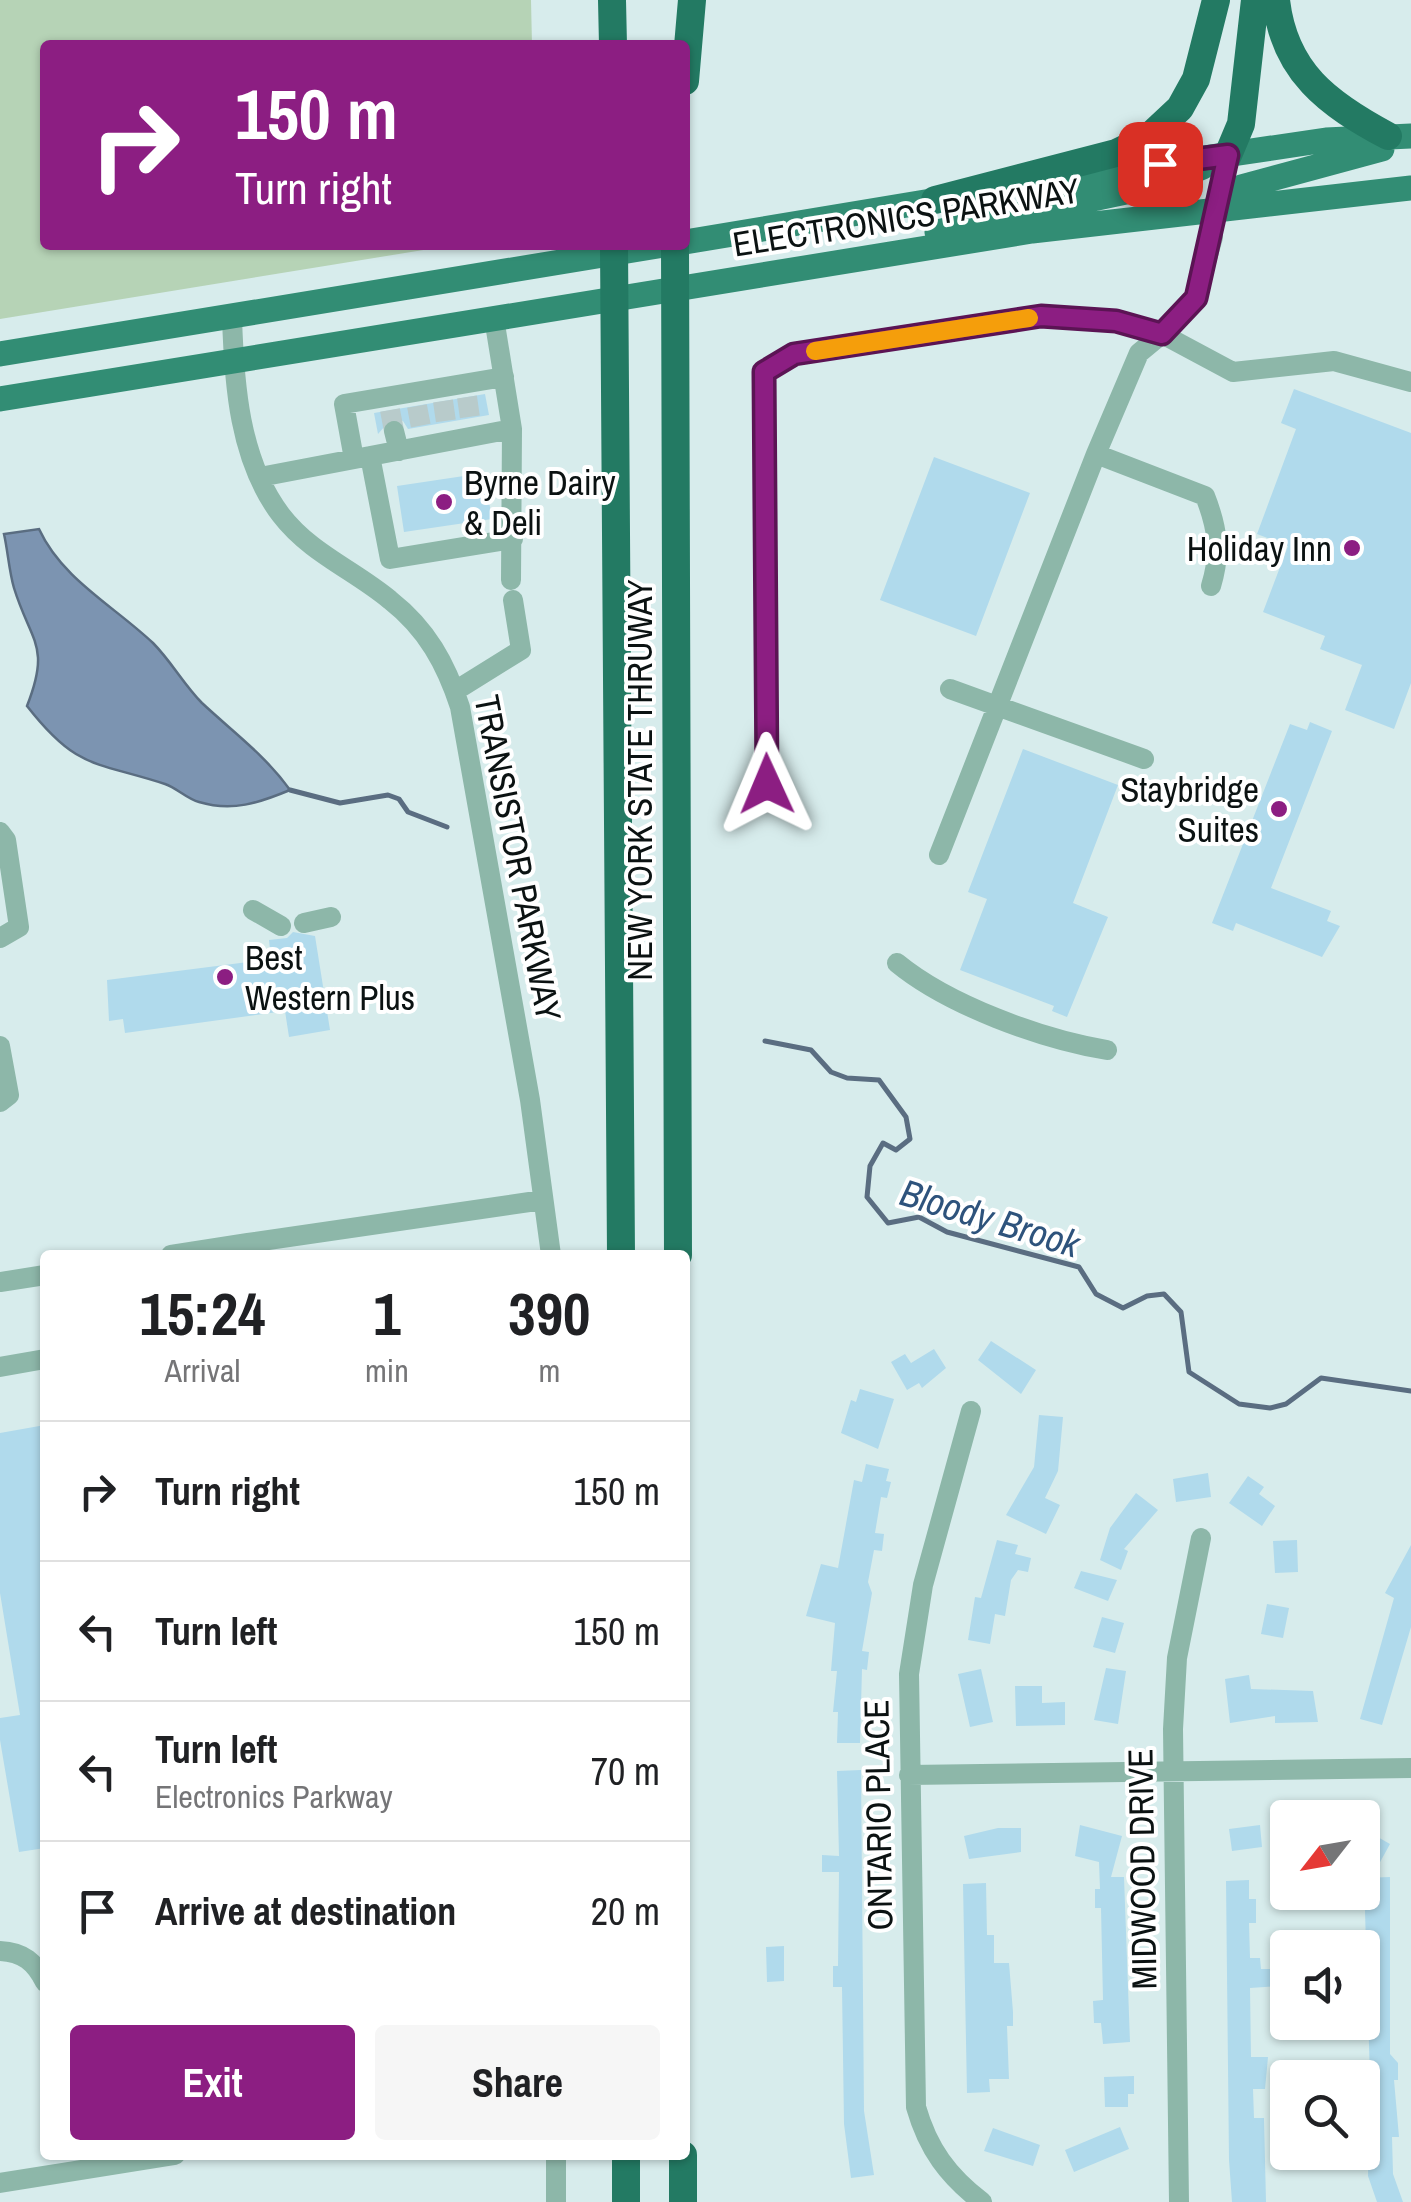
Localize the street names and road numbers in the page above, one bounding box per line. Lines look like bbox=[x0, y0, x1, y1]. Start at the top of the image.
street label: ELECTRONICS PARKWAY bbox=[729, 166, 1083, 268]
street label: NEW YORK STATE THRUWAY bbox=[616, 579, 663, 981]
street label: TRANSISTOR PARKWAY bbox=[463, 691, 573, 1025]
street label: ONTARIO PLACE bbox=[852, 1699, 904, 1931]
street label: MIDWOOD DRIVE bbox=[1116, 1748, 1168, 1990]

